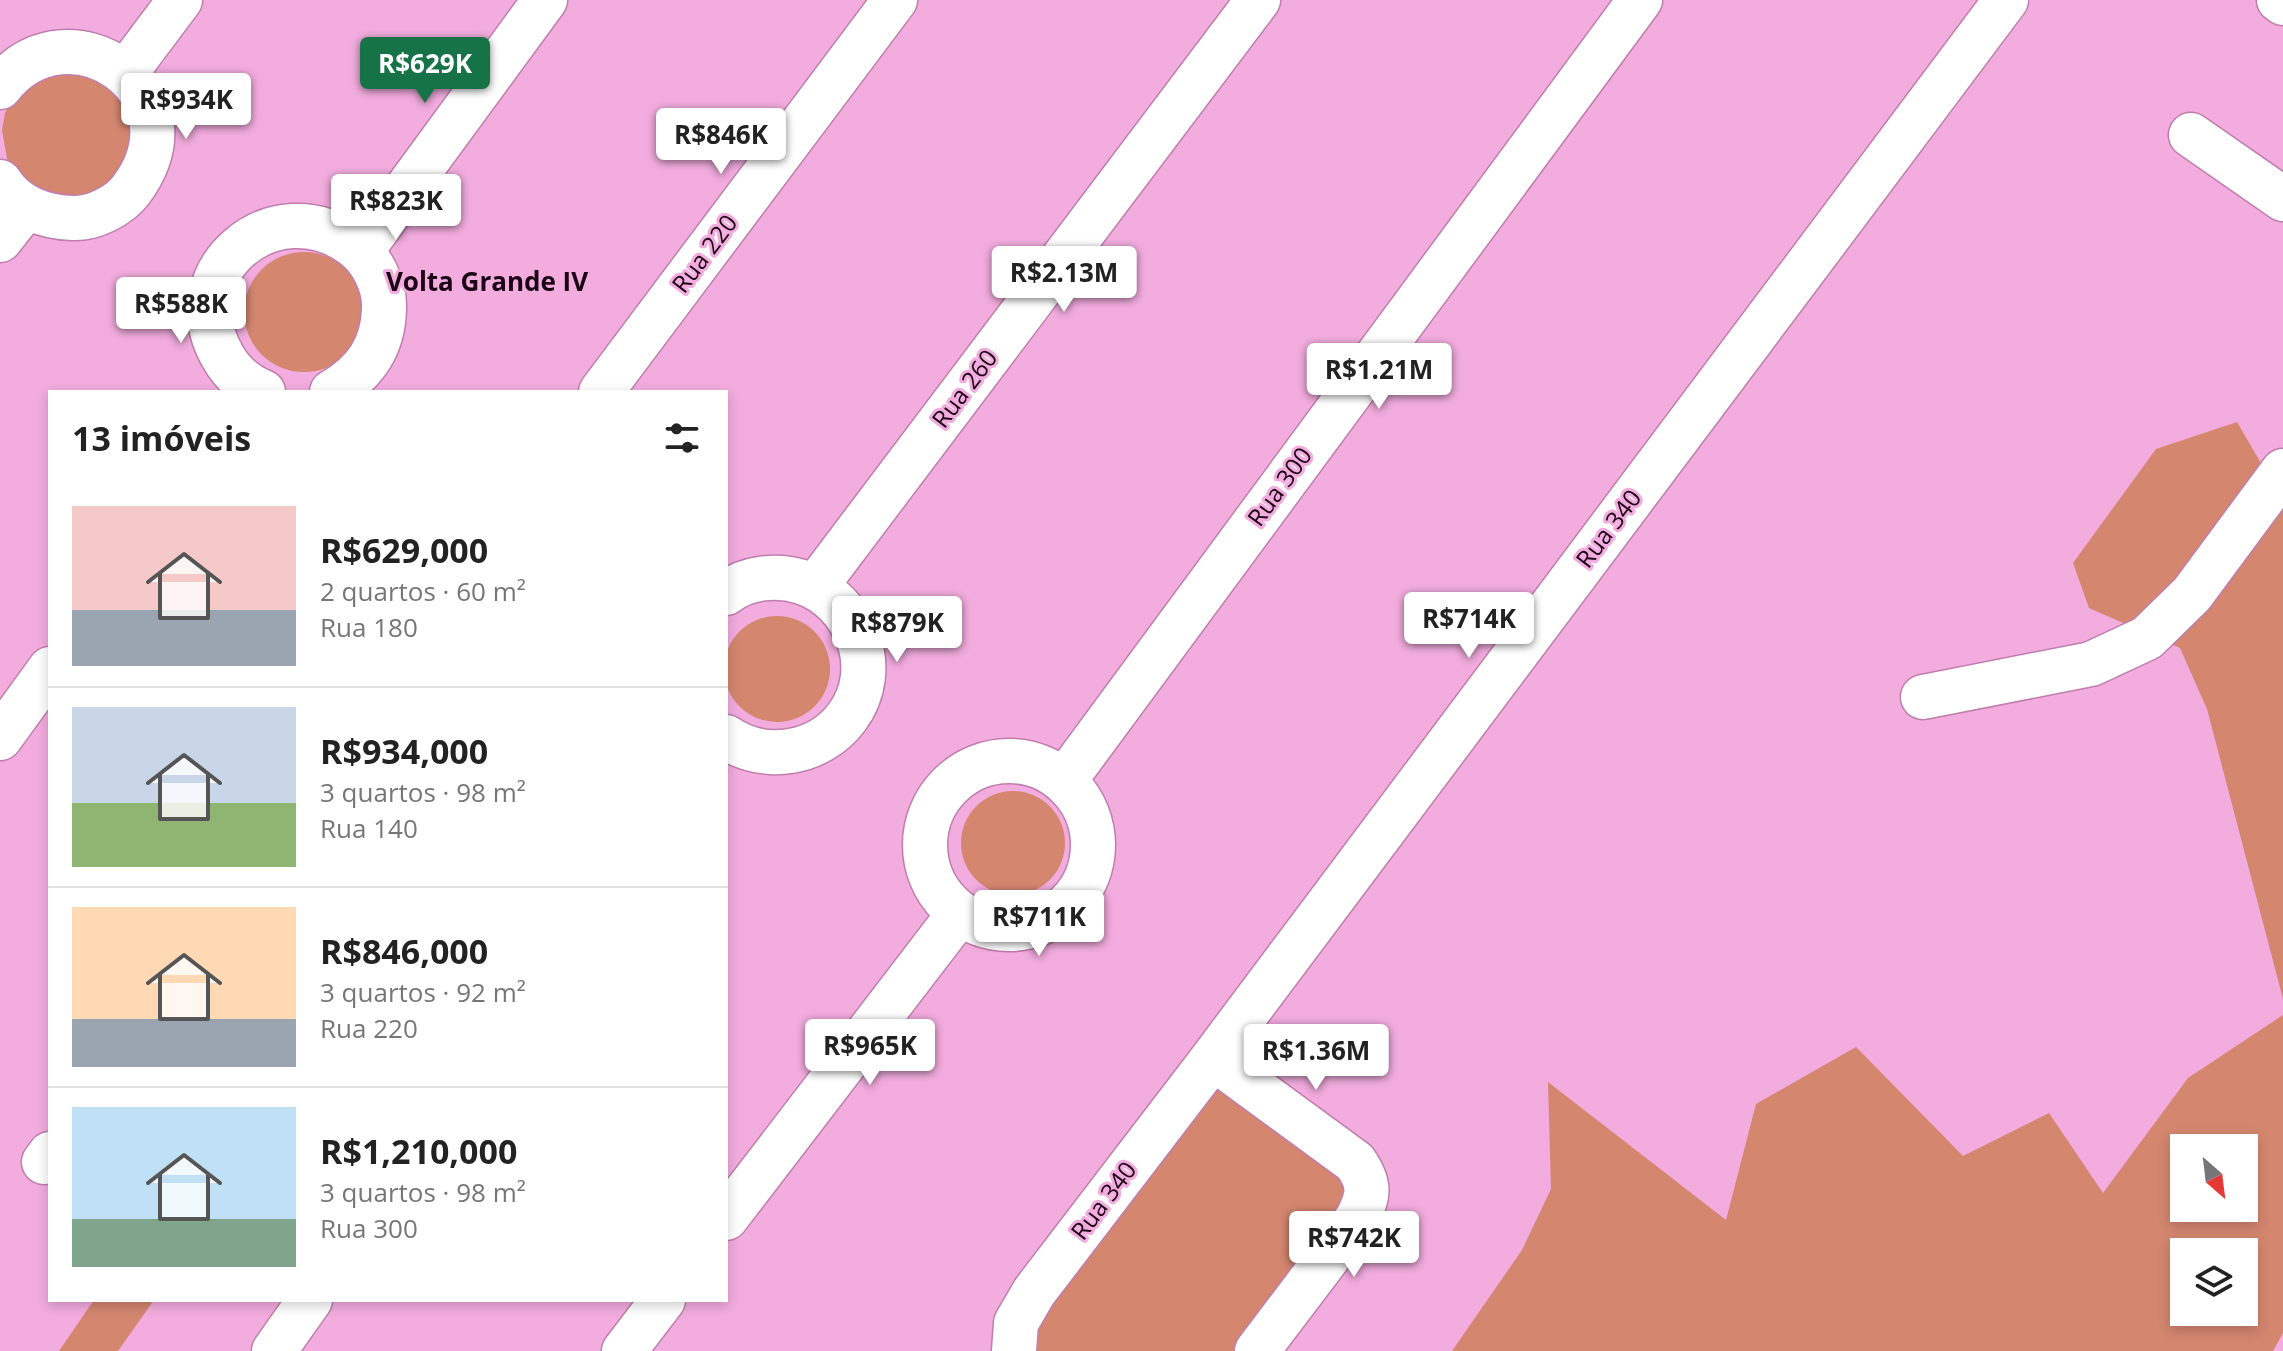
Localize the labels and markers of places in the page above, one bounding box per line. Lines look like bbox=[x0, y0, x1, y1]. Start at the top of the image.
pin: R$629K bbox=[360, 37, 490, 105]
pin: R$934K bbox=[121, 73, 251, 141]
pin: R$846K bbox=[656, 108, 786, 176]
pin: R$823K bbox=[331, 174, 461, 242]
pin: R$2.13M bbox=[990, 246, 1138, 314]
pin: R$588K bbox=[116, 277, 246, 345]
pin: R$1.21M bbox=[1305, 343, 1453, 411]
pin: R$714K bbox=[1404, 592, 1534, 660]
pin: R$879K bbox=[832, 596, 962, 664]
pin: R$711K bbox=[974, 890, 1104, 958]
pin: R$965K bbox=[805, 1019, 935, 1087]
pin: R$1.36M bbox=[1242, 1024, 1390, 1092]
pin: R$742K bbox=[1289, 1211, 1419, 1279]

